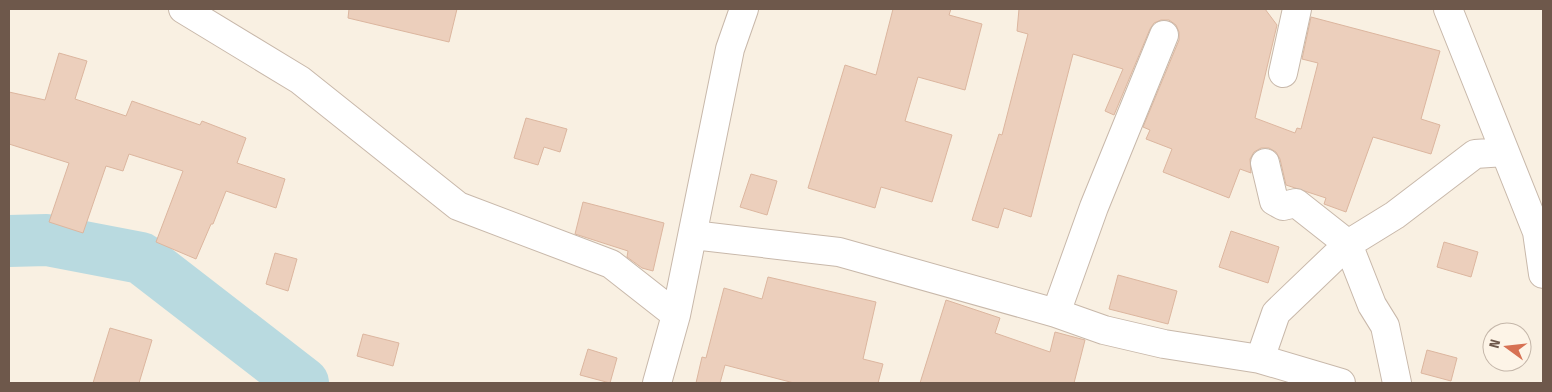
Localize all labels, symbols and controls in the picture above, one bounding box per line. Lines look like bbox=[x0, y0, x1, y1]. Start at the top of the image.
north arrow bbox=[1482, 322, 1532, 372]
text: N bbox=[1486, 338, 1504, 350]

